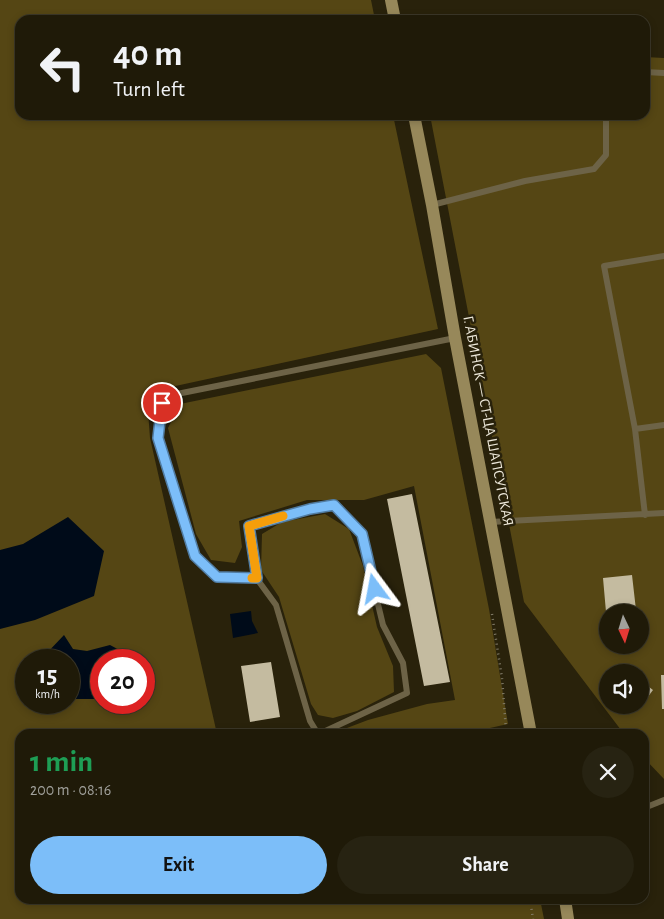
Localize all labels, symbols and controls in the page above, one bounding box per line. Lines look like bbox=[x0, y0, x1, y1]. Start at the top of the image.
icon: left bbox=[30, 35, 95, 100]
text: 40 m bbox=[113, 37, 182, 72]
text: Turn left bbox=[113, 78, 185, 100]
street label: Г. АБИНСК — СТ-ЦА ШАПСУГСКАЯ bbox=[460, 314, 516, 528]
pin bbox=[141, 382, 183, 424]
icon: arrive bbox=[148, 389, 176, 417]
position arrow bbox=[348, 562, 400, 614]
north arrow bbox=[599, 604, 649, 654]
map controls bbox=[599, 604, 649, 714]
speed limit sign: 20 bbox=[90, 649, 155, 714]
text: 15 bbox=[38, 663, 57, 688]
button: sound bbox=[599, 664, 649, 714]
text: km/h bbox=[35, 688, 60, 700]
button: close bbox=[582, 746, 634, 798]
text: 1 min bbox=[30, 747, 93, 777]
text: 200 m · 08:16 bbox=[30, 782, 111, 798]
button: Exit bbox=[30, 836, 327, 894]
button: Share bbox=[337, 836, 634, 894]

